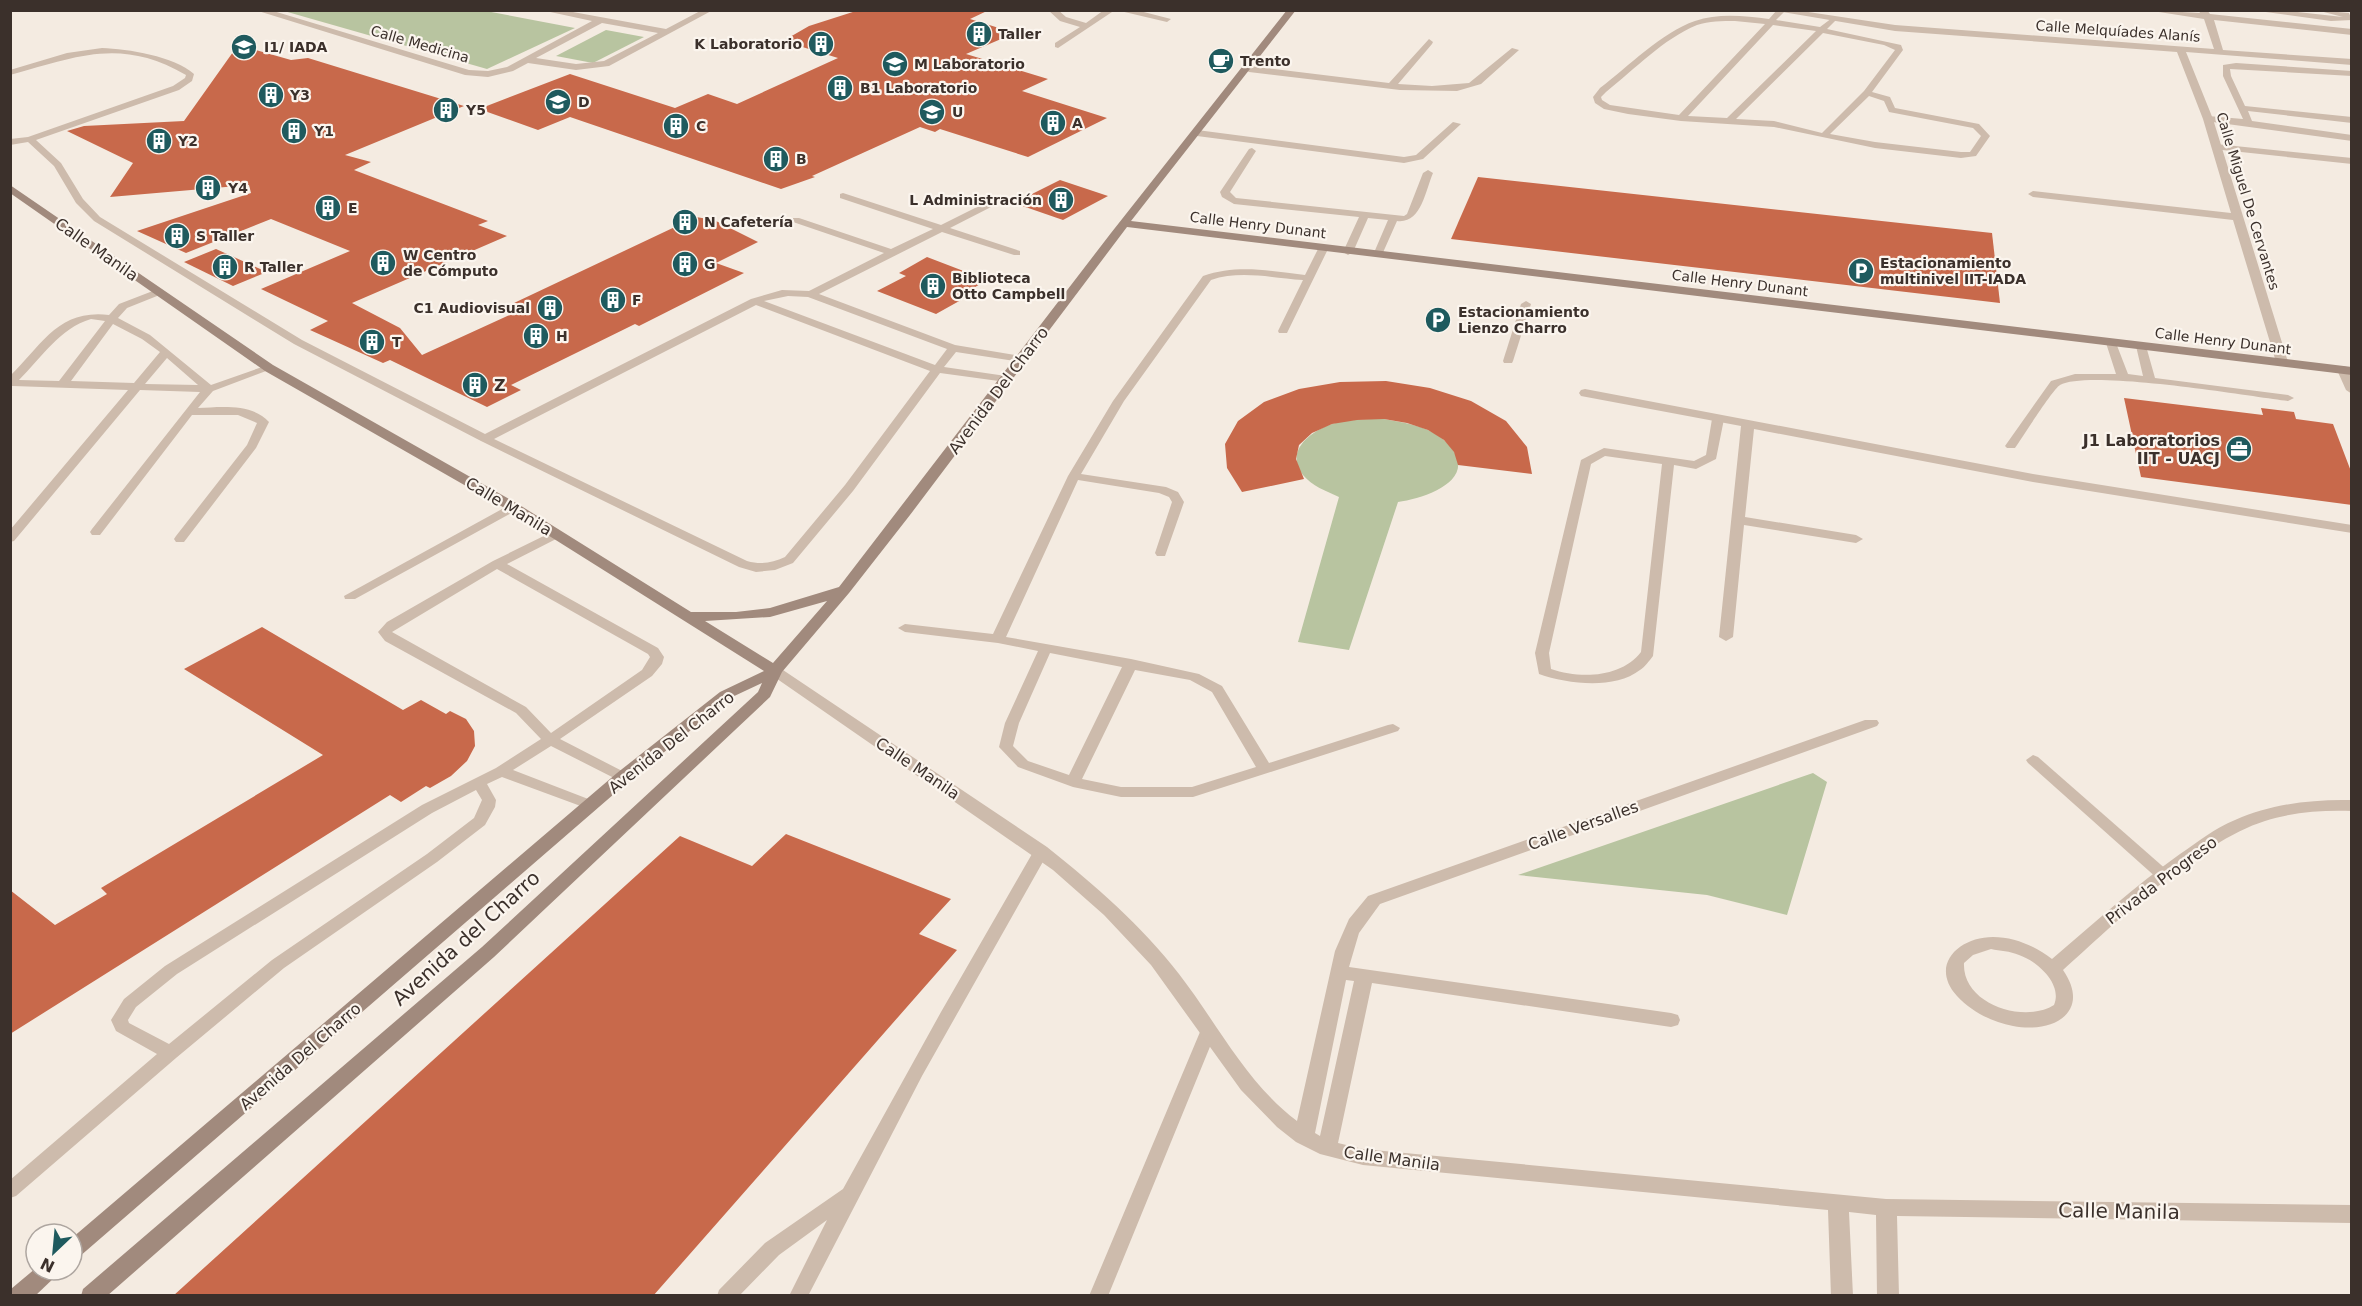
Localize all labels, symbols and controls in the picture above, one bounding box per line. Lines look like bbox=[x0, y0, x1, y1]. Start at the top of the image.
street label: Calle Melquíades Alanís bbox=[2035, 17, 2201, 45]
building icon: Taller bbox=[964, 19, 994, 49]
street label: Calle Medicina bbox=[369, 22, 471, 66]
place label: Taller bbox=[998, 26, 1041, 42]
building icon: K Laboratorio bbox=[806, 29, 836, 59]
school or university icon: I1/ IADA bbox=[229, 32, 259, 62]
place label: K Laboratorio bbox=[694, 36, 802, 52]
place label: I1/ IADA bbox=[264, 39, 328, 55]
cafe icon: Trento bbox=[1206, 46, 1236, 76]
school or university icon: M Laboratorio bbox=[880, 49, 910, 79]
place label: Trento bbox=[1240, 53, 1291, 69]
place label: M Laboratorio bbox=[914, 56, 1025, 72]
building icon: B1 Laboratorio bbox=[825, 73, 855, 103]
building icon: Y3 bbox=[256, 80, 286, 110]
place label: B1 Laboratorio bbox=[860, 80, 978, 96]
place label: Y3 bbox=[289, 87, 310, 103]
school or university icon: D bbox=[543, 87, 573, 117]
place label: D bbox=[578, 94, 590, 110]
building icon: Y5 bbox=[431, 95, 461, 125]
school or university icon: U bbox=[917, 97, 947, 127]
place label: Y5 bbox=[465, 102, 486, 118]
place label: U bbox=[952, 104, 963, 120]
building icon: A bbox=[1038, 108, 1068, 138]
street label: Calle Miguel De Cervantes bbox=[2213, 110, 2283, 292]
building icon: C bbox=[661, 111, 691, 141]
place label: A bbox=[1072, 115, 1083, 131]
building icon: Y1 bbox=[279, 116, 309, 146]
place label: C bbox=[696, 118, 706, 134]
place label: Y1 bbox=[313, 123, 334, 139]
building icon: Y2 bbox=[144, 126, 174, 156]
place label: Y2 bbox=[177, 133, 198, 149]
building icon: B bbox=[761, 144, 791, 174]
place label: B bbox=[796, 151, 807, 167]
building icon: Y4 bbox=[193, 173, 223, 203]
place label: Y4 bbox=[227, 180, 248, 196]
building icon: L Administración bbox=[1046, 185, 1076, 215]
place label: L Administración bbox=[909, 192, 1042, 208]
building icon: E bbox=[313, 193, 343, 223]
place label: E bbox=[348, 200, 358, 216]
building icon: N Cafetería bbox=[670, 207, 700, 237]
street label: Calle Henry Dunant bbox=[1189, 209, 1328, 241]
street label: Calle Manila bbox=[51, 214, 142, 285]
place label: N Cafetería bbox=[704, 214, 793, 230]
building icon: S Taller bbox=[162, 221, 192, 251]
place label: S Taller bbox=[196, 228, 254, 244]
place label: W Centro de Cómputo bbox=[403, 247, 499, 279]
building icon: W Centro de Cómputo bbox=[368, 248, 398, 278]
building icon: G bbox=[670, 249, 700, 279]
building icon: R Taller bbox=[210, 252, 240, 282]
place label: Estacionamiento multinivel IIT-IADA bbox=[1880, 255, 2026, 287]
place label: G bbox=[704, 256, 716, 272]
parking icon: Estacionamiento multinivel IIT-IADA bbox=[1846, 256, 1876, 286]
place label: R Taller bbox=[244, 259, 303, 275]
street label: Calle Henry Dunant bbox=[1671, 267, 1810, 299]
place label: Biblioteca Otto Campbell bbox=[952, 270, 1065, 302]
building icon: Biblioteca Otto Campbell bbox=[918, 271, 948, 301]
building icon: F bbox=[598, 285, 628, 315]
place label: F bbox=[632, 292, 642, 308]
building icon: C1 Audiovisual bbox=[535, 293, 565, 323]
place label: C1 Audiovisual bbox=[413, 300, 530, 316]
place label: Estacionamiento Lienzo Charro bbox=[1458, 304, 1590, 336]
parking icon: Estacionamiento Lienzo Charro bbox=[1423, 305, 1453, 335]
building icon: H bbox=[521, 321, 551, 351]
street label: Avenida Del Charro bbox=[944, 323, 1052, 458]
street label: Calle Henry Dunant bbox=[2154, 325, 2293, 357]
building icon: T bbox=[357, 327, 387, 357]
place label: H bbox=[556, 328, 568, 344]
place label: T bbox=[392, 334, 402, 350]
building icon: Z bbox=[460, 370, 490, 400]
place label: Z bbox=[494, 376, 506, 395]
place label: J1 Laboratorios IIT - UACJ bbox=[2082, 431, 2220, 468]
office icon: J1 Laboratorios IIT - UACJ bbox=[2224, 434, 2254, 464]
street label: Calle Manila bbox=[462, 473, 555, 540]
street label: Avenida Del Charro bbox=[605, 687, 738, 797]
street label: Calle Manila bbox=[872, 733, 963, 803]
street label: Calle Versalles bbox=[1525, 797, 1641, 854]
street label: Privada Progreso bbox=[2102, 832, 2221, 928]
street label: Avenida del Charro bbox=[387, 866, 545, 1010]
street label: Avenida Del Charro bbox=[236, 999, 365, 1114]
street label: Calle Manila bbox=[1342, 1142, 1441, 1175]
street label: Calle Manila bbox=[2058, 1198, 2180, 1224]
north arrow bbox=[24, 1222, 84, 1282]
text: N bbox=[37, 1254, 58, 1277]

